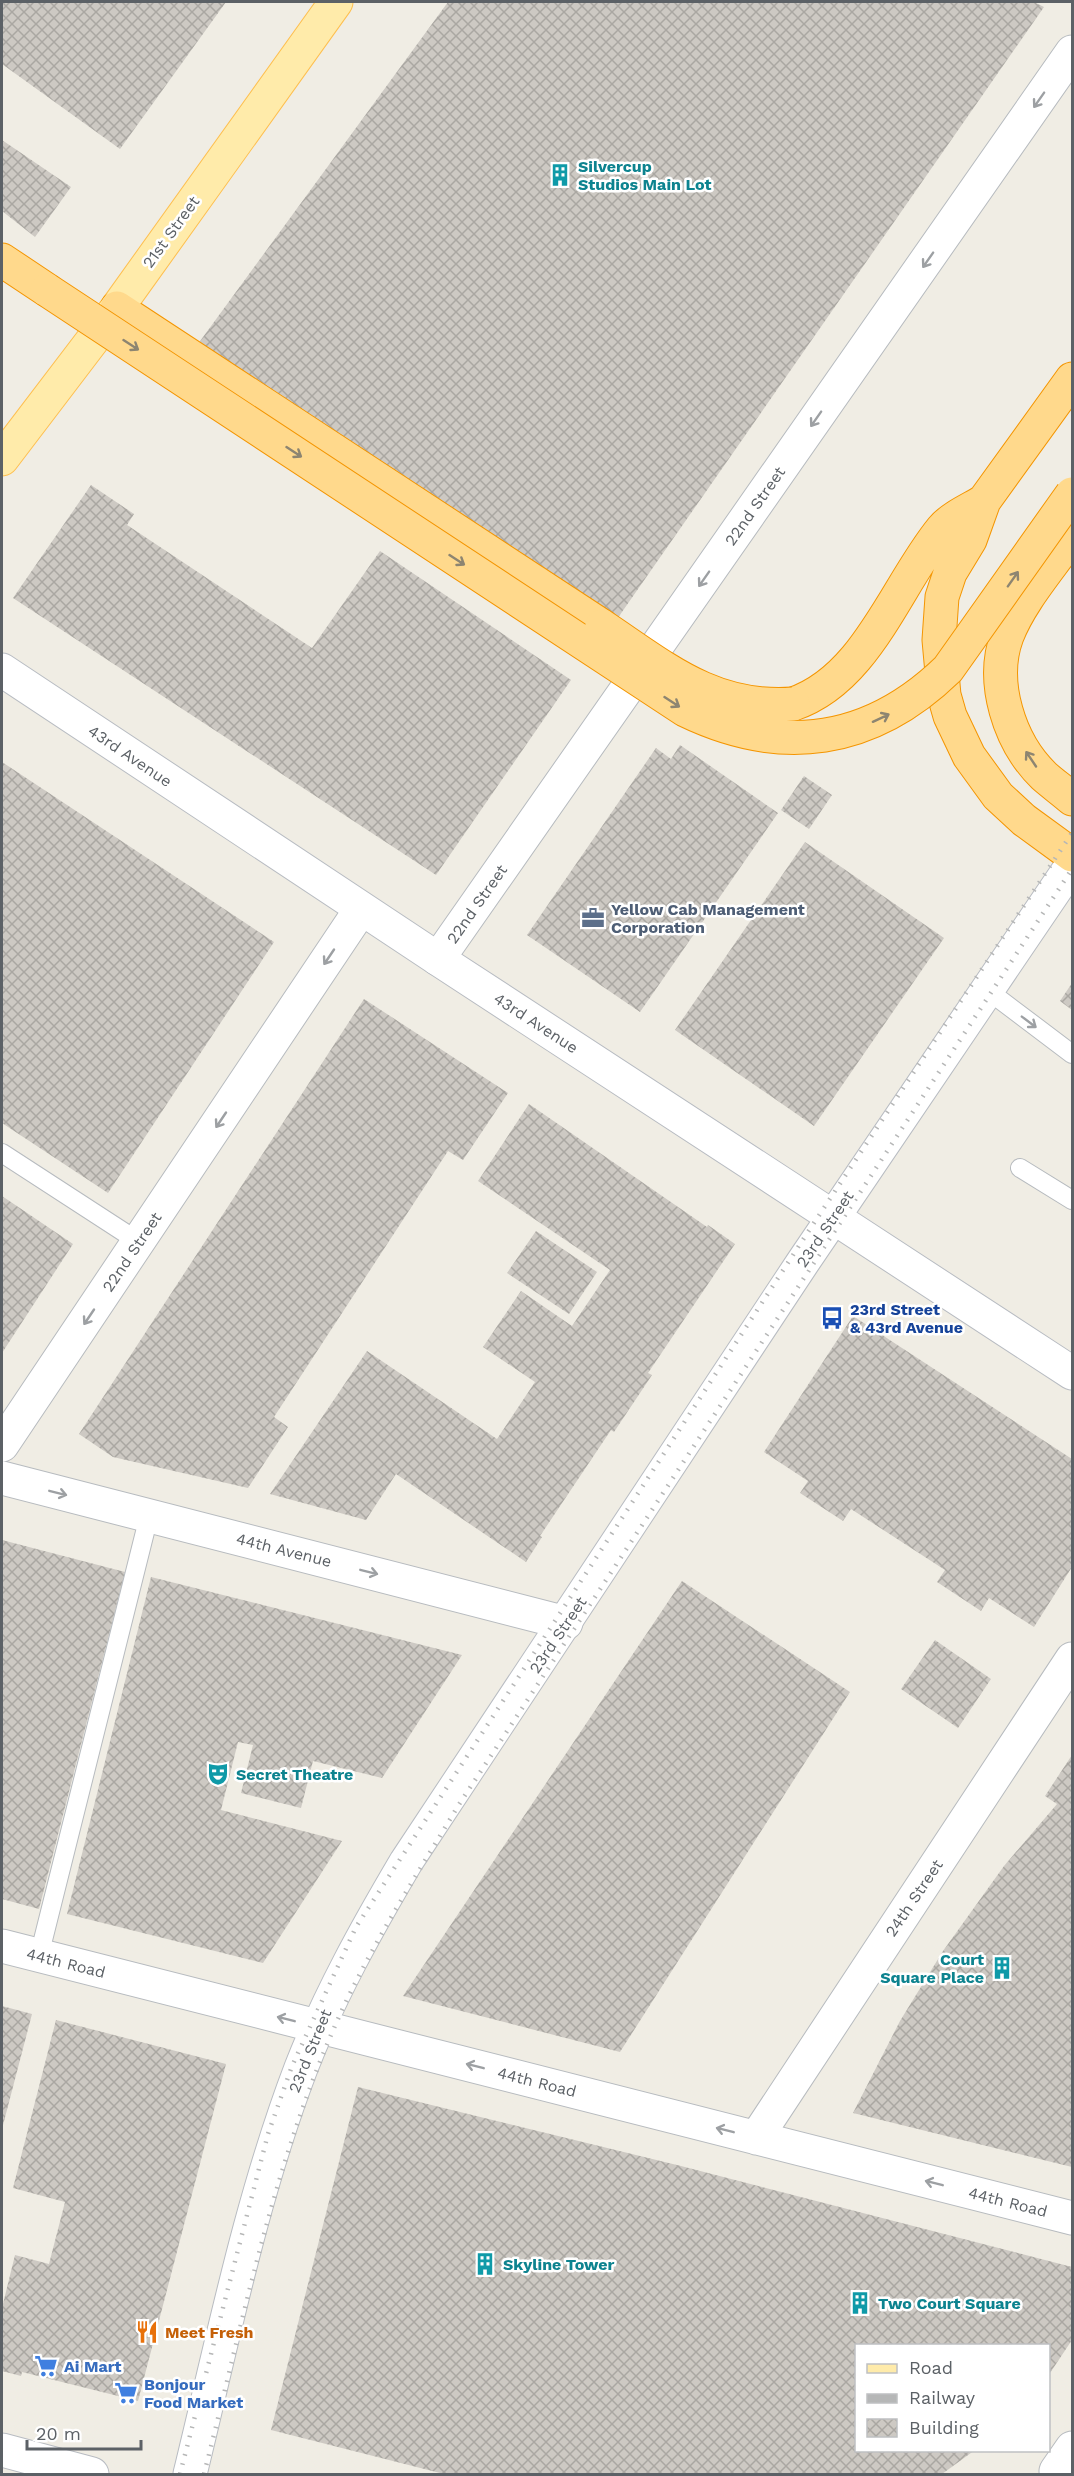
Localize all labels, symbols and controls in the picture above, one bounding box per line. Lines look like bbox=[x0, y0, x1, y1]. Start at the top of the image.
one-way arrow bbox=[1033, 91, 1045, 107]
place label: Silvercup Studios Main Lot bbox=[578, 157, 712, 194]
building icon: Silvercup Studios Main Lot bbox=[547, 162, 573, 188]
street label: 21st Street bbox=[139, 192, 204, 272]
one-way arrow bbox=[922, 251, 934, 267]
one-way arrow bbox=[122, 339, 139, 351]
one-way arrow bbox=[810, 411, 822, 427]
one-way arrow bbox=[285, 446, 302, 459]
street label: 22nd Street bbox=[721, 463, 789, 549]
one-way arrow bbox=[448, 553, 465, 566]
one-way arrow bbox=[698, 571, 710, 587]
one-way arrow bbox=[1007, 572, 1019, 588]
one-way arrow bbox=[663, 696, 680, 708]
one-way arrow bbox=[871, 712, 889, 724]
street label: 43rd Avenue bbox=[85, 721, 175, 791]
one-way arrow bbox=[1025, 751, 1037, 767]
street label: 22nd Street bbox=[443, 861, 511, 947]
place label: Yellow Cab Management Corporation bbox=[611, 900, 805, 937]
office icon: Yellow Cab Management Corporation bbox=[580, 905, 606, 931]
one-way arrow bbox=[322, 948, 334, 965]
street label: 43rd Avenue bbox=[490, 989, 582, 1057]
one-way arrow bbox=[1021, 1016, 1037, 1028]
one-way arrow bbox=[214, 1111, 227, 1128]
street label: 23rd Street bbox=[792, 1187, 858, 1271]
street label: 22nd Street bbox=[98, 1208, 166, 1296]
place label: 23rd Street & 43rd Avenue bbox=[850, 1300, 963, 1337]
bus stop icon: 23rd Street & 43rd Avenue bbox=[819, 1305, 845, 1331]
one-way arrow bbox=[83, 1308, 95, 1324]
one-way arrow bbox=[48, 1487, 67, 1499]
street label: 44th Avenue bbox=[234, 1529, 334, 1571]
one-way arrow bbox=[359, 1566, 378, 1578]
street label: 23rd Street bbox=[525, 1593, 591, 1677]
theatre icon: Secret Theatre bbox=[205, 1761, 231, 1787]
place label: Secret Theatre bbox=[236, 1765, 353, 1784]
street label: 24th Street bbox=[881, 1856, 947, 1940]
street label: 44th Road bbox=[25, 1944, 107, 1982]
place label: Court Square Place bbox=[880, 1950, 984, 1987]
building icon: Court Square Place bbox=[989, 1955, 1015, 1981]
street label: 23rd Street bbox=[285, 2006, 336, 2096]
one-way arrow bbox=[277, 2012, 296, 2024]
one-way arrow bbox=[466, 2060, 485, 2072]
street label: 44th Road bbox=[496, 2063, 578, 2101]
one-way arrow bbox=[716, 2123, 735, 2135]
one-way arrow bbox=[925, 2177, 944, 2188]
street label: 44th Road bbox=[967, 2183, 1049, 2221]
building icon: Skyline Tower bbox=[472, 2251, 498, 2277]
place label: Skyline Tower bbox=[503, 2255, 614, 2274]
building icon: Two Court Square bbox=[847, 2290, 873, 2316]
place label: Two Court Square bbox=[878, 2294, 1021, 2313]
restaurant icon: Meet Fresh bbox=[134, 2319, 160, 2345]
place label: Meet Fresh bbox=[165, 2323, 254, 2342]
legend bbox=[855, 2344, 1050, 2452]
supermarket icon: Ai Mart bbox=[33, 2353, 59, 2379]
place label: Ai Mart bbox=[64, 2357, 122, 2376]
text: Road bbox=[909, 2357, 953, 2378]
place label: Bonjour Food Market bbox=[144, 2375, 243, 2412]
supermarket icon: Bonjour Food Market bbox=[113, 2380, 139, 2406]
text: Railway bbox=[909, 2387, 976, 2408]
scale bar bbox=[27, 2413, 141, 2451]
text: Building bbox=[909, 2417, 979, 2438]
text: 20 m bbox=[36, 2423, 81, 2444]

